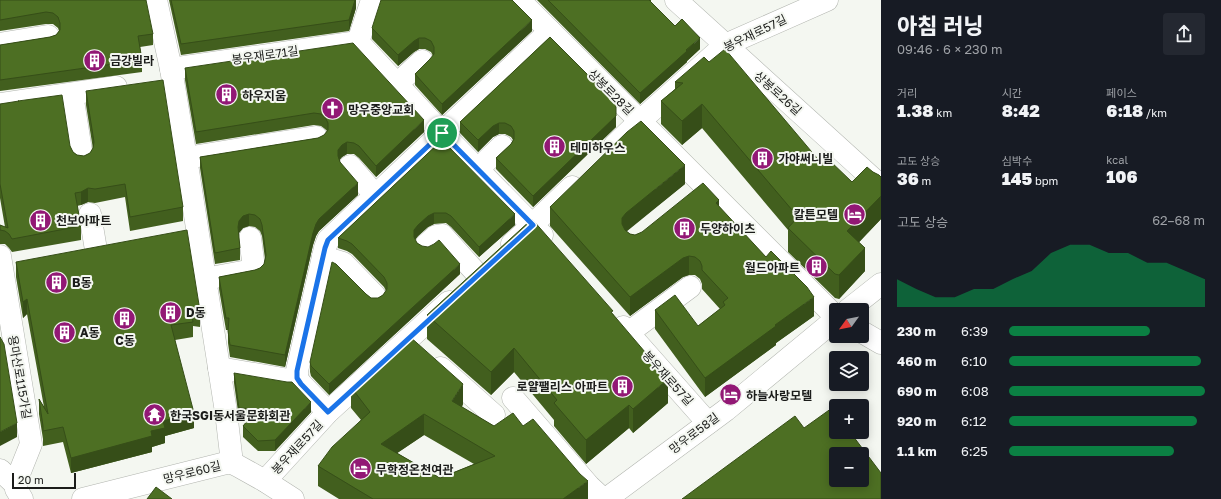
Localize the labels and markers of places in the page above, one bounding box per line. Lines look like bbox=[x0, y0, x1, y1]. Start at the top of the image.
building icon: 금강빌라 bbox=[82, 47, 108, 73]
place label: 금강빌라 bbox=[110, 53, 154, 68]
building icon: 하우지움 bbox=[214, 82, 240, 108]
place label: 하우지움 bbox=[242, 88, 286, 103]
church icon: 망우중앙교회 bbox=[319, 96, 345, 122]
place label: 망우중앙교회 bbox=[348, 102, 414, 117]
pin bbox=[425, 116, 459, 150]
building icon: 테미하우스 bbox=[542, 134, 568, 160]
place label: 테미하우스 bbox=[570, 140, 625, 155]
building icon: 가야써니빌 bbox=[750, 145, 776, 171]
place label: 가야써니빌 bbox=[778, 151, 833, 166]
hotel icon: 칼튼모텔 bbox=[841, 201, 867, 227]
building icon: 천보아파트 bbox=[28, 207, 54, 233]
place label: 칼튼모텔 bbox=[794, 207, 838, 222]
place label: 천보아파트 bbox=[56, 213, 111, 228]
building icon: 두양하이츠 bbox=[671, 215, 697, 241]
place label: 두양하이츠 bbox=[700, 221, 755, 236]
building icon: 월드아파트 bbox=[803, 254, 829, 280]
place label: 월드아파트 bbox=[745, 260, 800, 275]
building icon: B동 bbox=[43, 269, 69, 295]
place label: B동 bbox=[72, 275, 92, 290]
building icon: D동 bbox=[157, 299, 183, 325]
place label: D동 bbox=[186, 305, 206, 320]
building icon: C동 bbox=[112, 306, 138, 332]
building icon: A동 bbox=[52, 319, 78, 345]
place label: A동 bbox=[80, 325, 100, 340]
place label: C동 bbox=[115, 333, 135, 348]
building icon: 로얄팰리스 아파트 bbox=[610, 373, 636, 399]
place label: 로얄팰리스 아파트 bbox=[517, 379, 608, 394]
hotel icon: 하늘사랑모텔 bbox=[717, 382, 743, 408]
place label: 하늘사랑모텔 bbox=[746, 388, 812, 403]
temple icon: 한국SGI동서울문화회관 bbox=[141, 402, 167, 428]
place label: 한국SGI동서울문화회관 bbox=[170, 408, 290, 423]
hotel icon: 무학정온천여관 bbox=[347, 456, 373, 482]
place label: 무학정온천여관 bbox=[376, 462, 453, 477]

